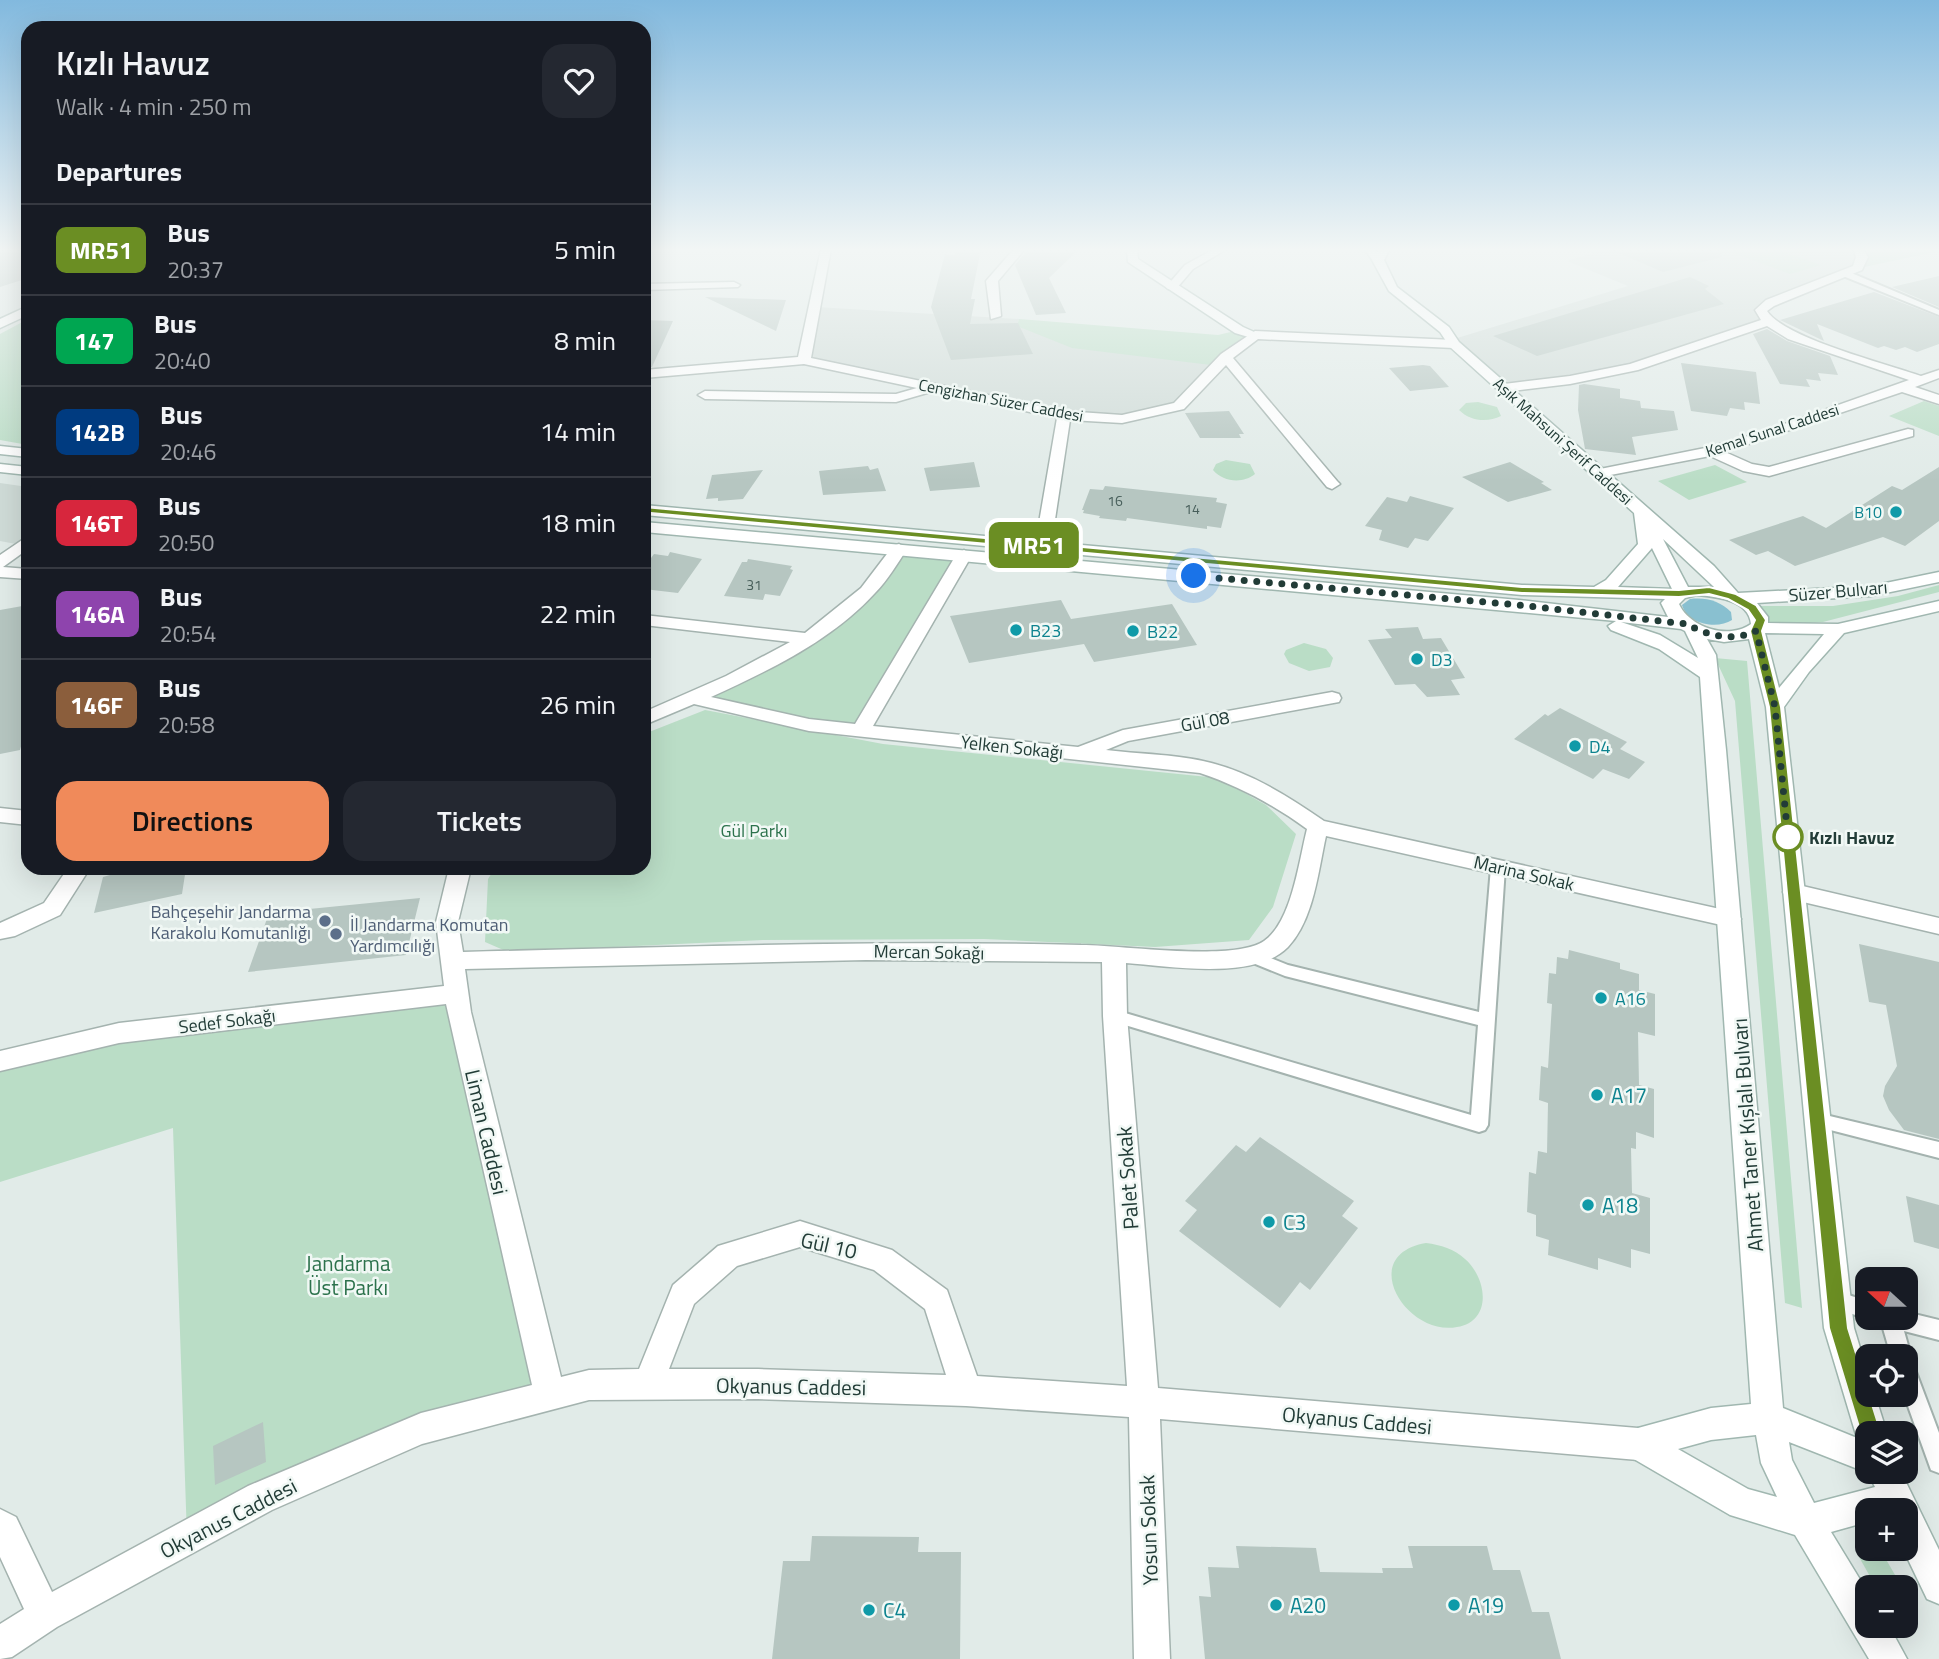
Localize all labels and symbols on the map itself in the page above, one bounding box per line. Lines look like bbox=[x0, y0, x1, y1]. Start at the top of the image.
street label: Cengizhan Süzer Caddesi bbox=[917, 372, 1085, 428]
street label: Aşık Mahsuni Şerif Caddesi bbox=[1488, 372, 1638, 510]
street label: Kemal Sunal Caddesi bbox=[1702, 397, 1842, 463]
house number: 16 bbox=[1107, 490, 1123, 511]
house number: 14 bbox=[1184, 498, 1200, 519]
place label: B10 bbox=[1854, 500, 1882, 524]
marker: B10 bbox=[1888, 504, 1904, 520]
line badge: MR51 bbox=[985, 522, 1083, 568]
your location bbox=[1176, 558, 1211, 593]
street label: Süzer Bulvarı bbox=[1787, 573, 1889, 609]
house number: 31 bbox=[746, 574, 762, 595]
place label: B23 bbox=[1030, 617, 1061, 644]
place label: B22 bbox=[1147, 618, 1178, 645]
marker: B23 bbox=[1008, 622, 1024, 638]
marker: B22 bbox=[1125, 623, 1141, 639]
place label: D3 bbox=[1431, 646, 1453, 673]
marker: D3 bbox=[1409, 651, 1425, 667]
street label: Gül 08 bbox=[1179, 703, 1231, 739]
street label: Yelken Sokağı bbox=[959, 728, 1065, 766]
place label: D4 bbox=[1589, 733, 1611, 760]
marker: D4 bbox=[1567, 738, 1583, 754]
park label: Gül Parkı bbox=[720, 817, 788, 844]
marker: Kızlı Havuz bbox=[1773, 822, 1803, 852]
place label: Kızlı Havuz bbox=[1809, 824, 1894, 851]
street label: Marina Sokak bbox=[1471, 848, 1577, 898]
place label: Bahçeşehir Jandarma Karakolu Komutanlığı bbox=[150, 898, 311, 946]
place label: İl Jandarma Komutan Yardımcılığı bbox=[350, 911, 508, 959]
marker: Bahçeşehir Jandarma Karakolu Komutanlığı bbox=[317, 913, 333, 929]
marker: İl Jandarma Komutan Yardımcılığı bbox=[328, 926, 344, 942]
street label: Mercan Sokağı bbox=[873, 938, 985, 966]
place label: A16 bbox=[1615, 985, 1646, 1012]
marker: A16 bbox=[1593, 990, 1609, 1006]
street label: Sedef Sokağı bbox=[177, 1002, 277, 1040]
street label: Ahmet Taner Kışlalı Bulvarı bbox=[1723, 1017, 1771, 1253]
street label: Liman Caddesi bbox=[457, 1066, 517, 1198]
place label: A17 bbox=[1611, 1079, 1647, 1111]
marker: A17 bbox=[1589, 1087, 1605, 1103]
street label: Palet Sokak bbox=[1107, 1125, 1147, 1231]
place label: A18 bbox=[1602, 1189, 1638, 1221]
marker: A18 bbox=[1580, 1197, 1596, 1213]
place label: C3 bbox=[1283, 1206, 1306, 1238]
marker: C3 bbox=[1261, 1214, 1277, 1230]
street label: Gül 10 bbox=[798, 1223, 860, 1267]
park label: Jandarma Üst Parkı bbox=[306, 1247, 391, 1303]
north arrow bbox=[1855, 1267, 1918, 1330]
street label: Okyanus Caddesi bbox=[716, 1369, 866, 1403]
street label: Okyanus Caddesi bbox=[1281, 1398, 1433, 1442]
street label: Okyanus Caddesi bbox=[154, 1470, 302, 1566]
street label: Yosun Sokak bbox=[1130, 1474, 1166, 1586]
place label: A20 bbox=[1290, 1589, 1326, 1621]
place label: A19 bbox=[1468, 1589, 1504, 1621]
place label: C4 bbox=[883, 1594, 906, 1626]
marker: A20 bbox=[1268, 1597, 1284, 1613]
marker: A19 bbox=[1446, 1597, 1462, 1613]
marker: C4 bbox=[861, 1602, 877, 1618]

